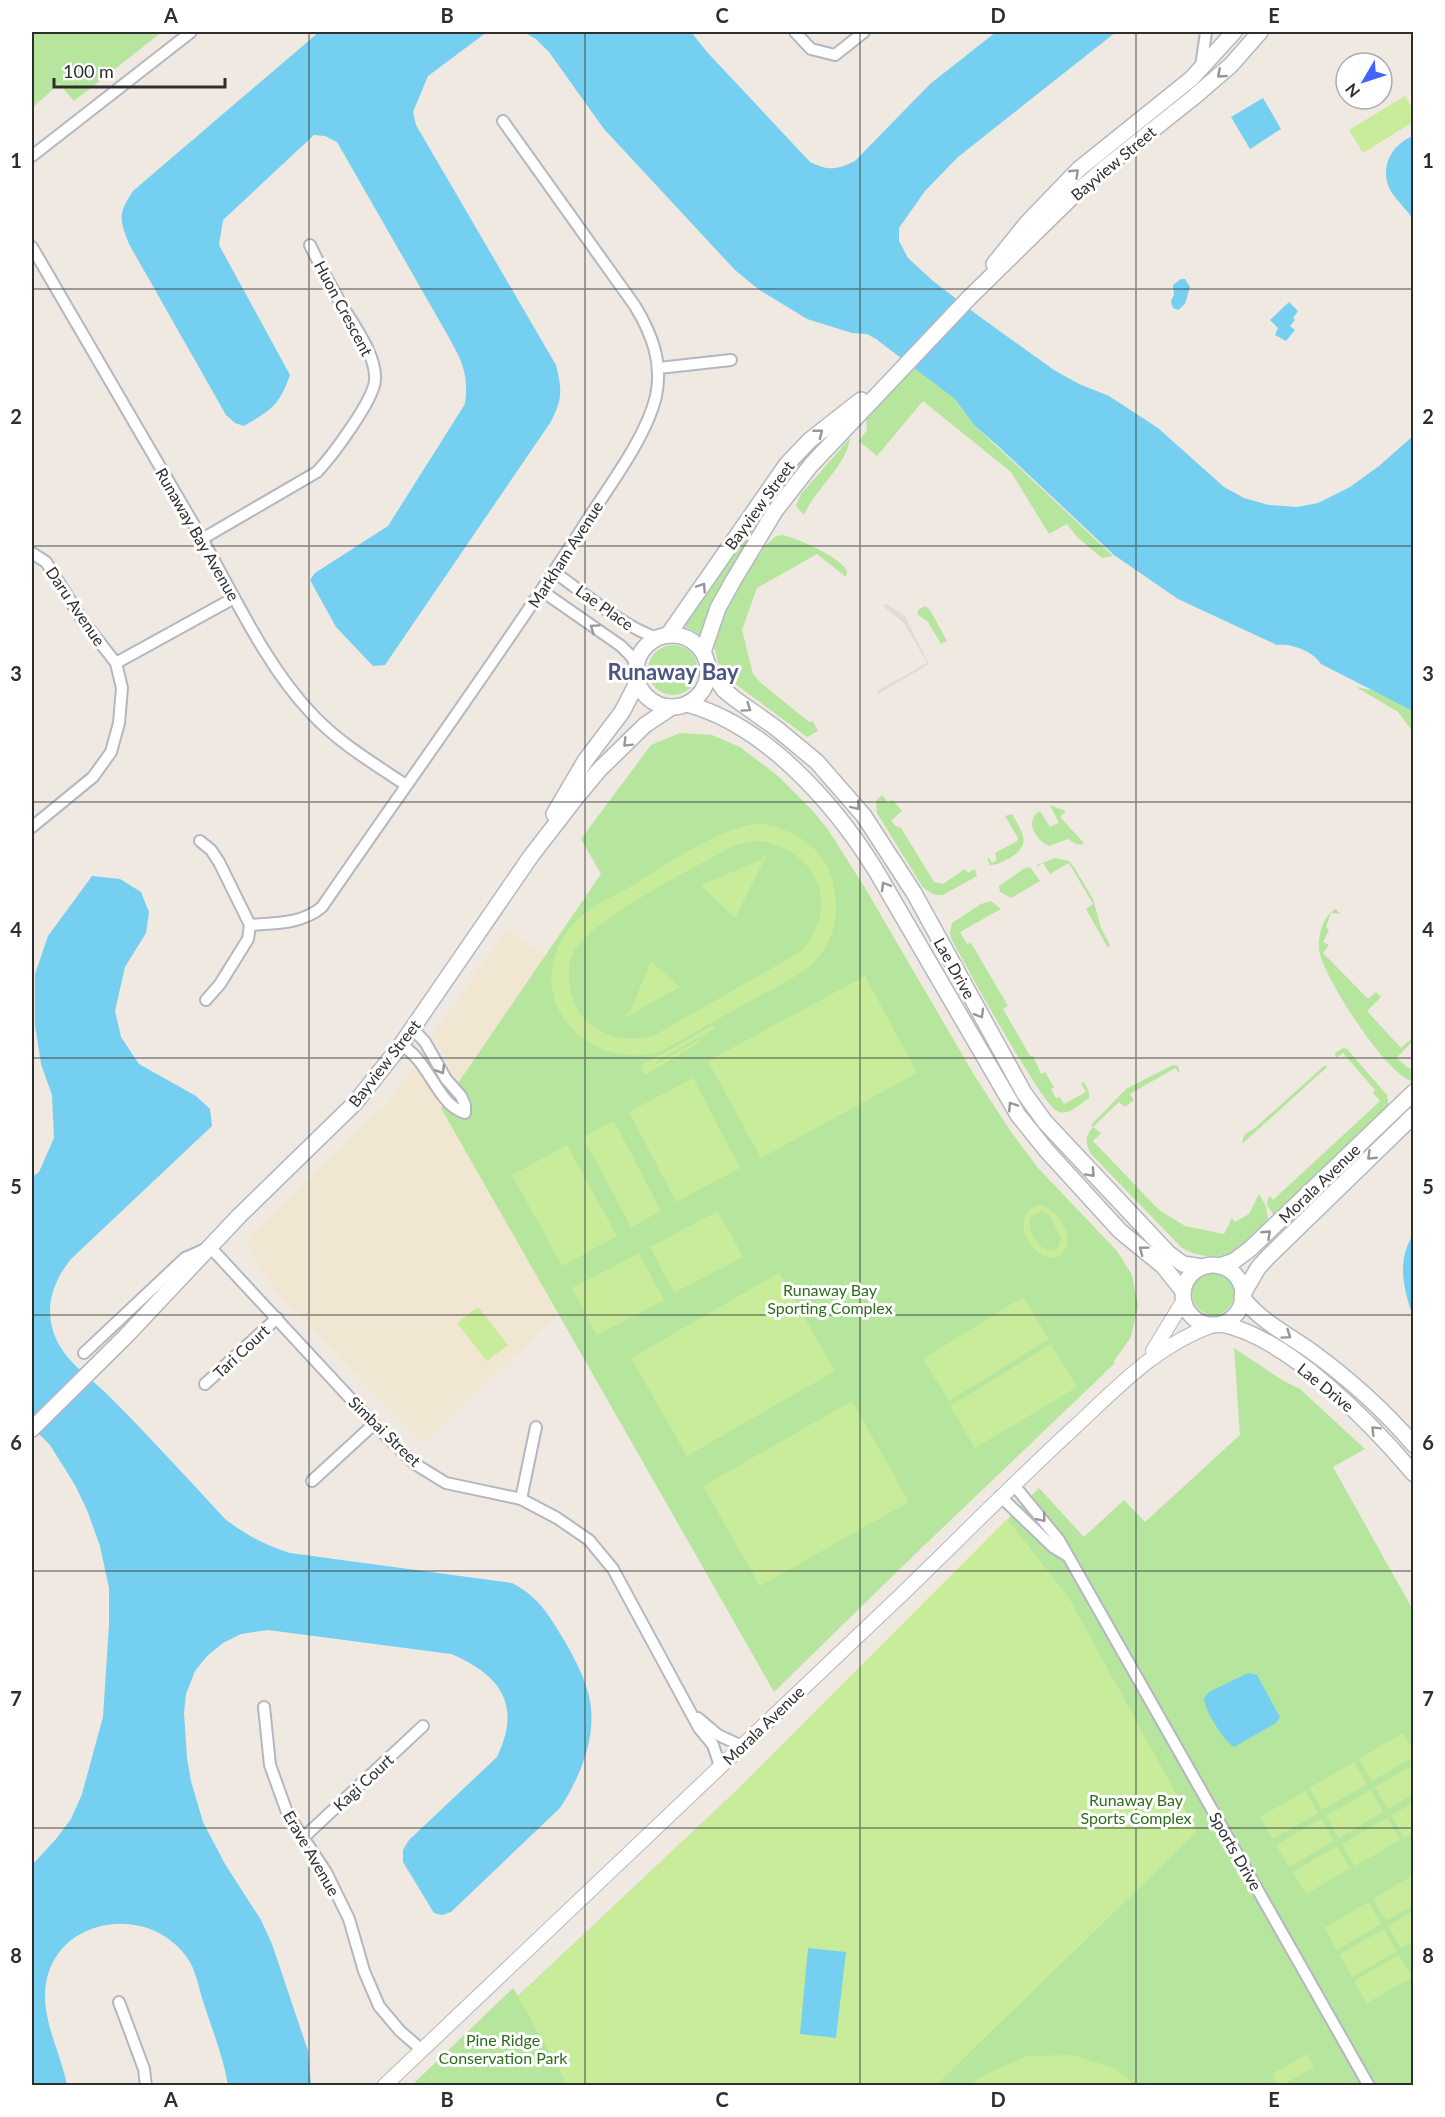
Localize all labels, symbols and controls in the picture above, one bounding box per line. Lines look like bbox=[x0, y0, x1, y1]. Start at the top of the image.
text: A bbox=[163, 3, 178, 27]
text: B bbox=[440, 3, 454, 27]
text: C bbox=[715, 3, 729, 27]
text: D bbox=[990, 3, 1006, 27]
text: E bbox=[1268, 3, 1280, 27]
scale bar bbox=[54, 51, 225, 89]
north arrow bbox=[1334, 51, 1394, 111]
text: 100 m bbox=[63, 60, 114, 82]
one-way arrow bbox=[1217, 67, 1227, 78]
text: N bbox=[1341, 80, 1363, 102]
street label: Bayview Street bbox=[1067, 122, 1160, 204]
text: 1 bbox=[10, 148, 22, 172]
text: 1 bbox=[1422, 148, 1434, 172]
one-way arrow bbox=[1067, 170, 1078, 181]
street label: Huon Crescent bbox=[311, 257, 377, 359]
text: 2 bbox=[10, 404, 22, 428]
text: 2 bbox=[1422, 404, 1434, 428]
one-way arrow bbox=[813, 430, 824, 441]
street label: Bayview Street bbox=[720, 457, 798, 553]
street label: Runaway Bay Avenue bbox=[152, 464, 244, 604]
street label: Markham Avenue bbox=[524, 497, 606, 611]
street label: Daru Avenue bbox=[43, 563, 109, 649]
street label: Lae Place bbox=[573, 580, 637, 634]
one-way arrow bbox=[694, 583, 705, 594]
one-way arrow bbox=[590, 624, 601, 635]
district label: Runaway Bay bbox=[607, 658, 739, 685]
text: 3 bbox=[10, 661, 22, 685]
text: 3 bbox=[1422, 661, 1434, 685]
one-way arrow bbox=[740, 701, 751, 712]
one-way arrow bbox=[623, 736, 634, 747]
one-way arrow bbox=[848, 799, 859, 810]
one-way arrow bbox=[880, 882, 892, 892]
text: 4 bbox=[10, 917, 22, 941]
text: 4 bbox=[1422, 917, 1434, 941]
street label: Lae Drive bbox=[930, 934, 980, 1002]
one-way arrow bbox=[973, 1008, 984, 1018]
street label: Bayview Street bbox=[344, 1016, 424, 1110]
one-way arrow bbox=[434, 1064, 445, 1074]
one-way arrow bbox=[1008, 1102, 1019, 1113]
street label: Morala Avenue bbox=[1274, 1139, 1364, 1227]
one-way arrow bbox=[1368, 1149, 1378, 1160]
one-way arrow bbox=[1084, 1165, 1095, 1176]
text: 5 bbox=[10, 1174, 22, 1198]
text: 5 bbox=[1422, 1174, 1434, 1198]
one-way arrow bbox=[1260, 1230, 1270, 1241]
one-way arrow bbox=[1138, 1246, 1149, 1257]
park label: Runaway Bay Sporting Complex bbox=[767, 1280, 893, 1317]
street label: Tari Court bbox=[209, 1320, 273, 1382]
one-way arrow bbox=[1280, 1328, 1291, 1339]
street label: Lae Drive bbox=[1294, 1359, 1358, 1415]
street label: Simbai Street bbox=[345, 1392, 425, 1470]
one-way arrow bbox=[1371, 1427, 1382, 1438]
text: 6 bbox=[10, 1430, 22, 1454]
text: 6 bbox=[1422, 1430, 1434, 1454]
one-way arrow bbox=[1035, 1511, 1046, 1522]
street label: Morala Avenue bbox=[718, 1681, 808, 1769]
text: 7 bbox=[10, 1686, 22, 1710]
text: 7 bbox=[1422, 1686, 1434, 1710]
street label: Kagi Court bbox=[329, 1749, 397, 1814]
park label: Runaway Bay Sports Complex bbox=[1081, 1790, 1191, 1827]
street label: Erave Avenue bbox=[280, 1807, 344, 1899]
street label: Sports Drive bbox=[1206, 1808, 1266, 1894]
text: 8 bbox=[10, 1943, 22, 1967]
text: 8 bbox=[1422, 1943, 1434, 1967]
park label: Pine Ridge Conservation Park bbox=[439, 2030, 568, 2067]
text: A bbox=[163, 2087, 178, 2111]
text: B bbox=[440, 2087, 454, 2111]
text: C bbox=[715, 2087, 729, 2111]
text: D bbox=[990, 2087, 1006, 2111]
text: E bbox=[1268, 2087, 1280, 2111]

